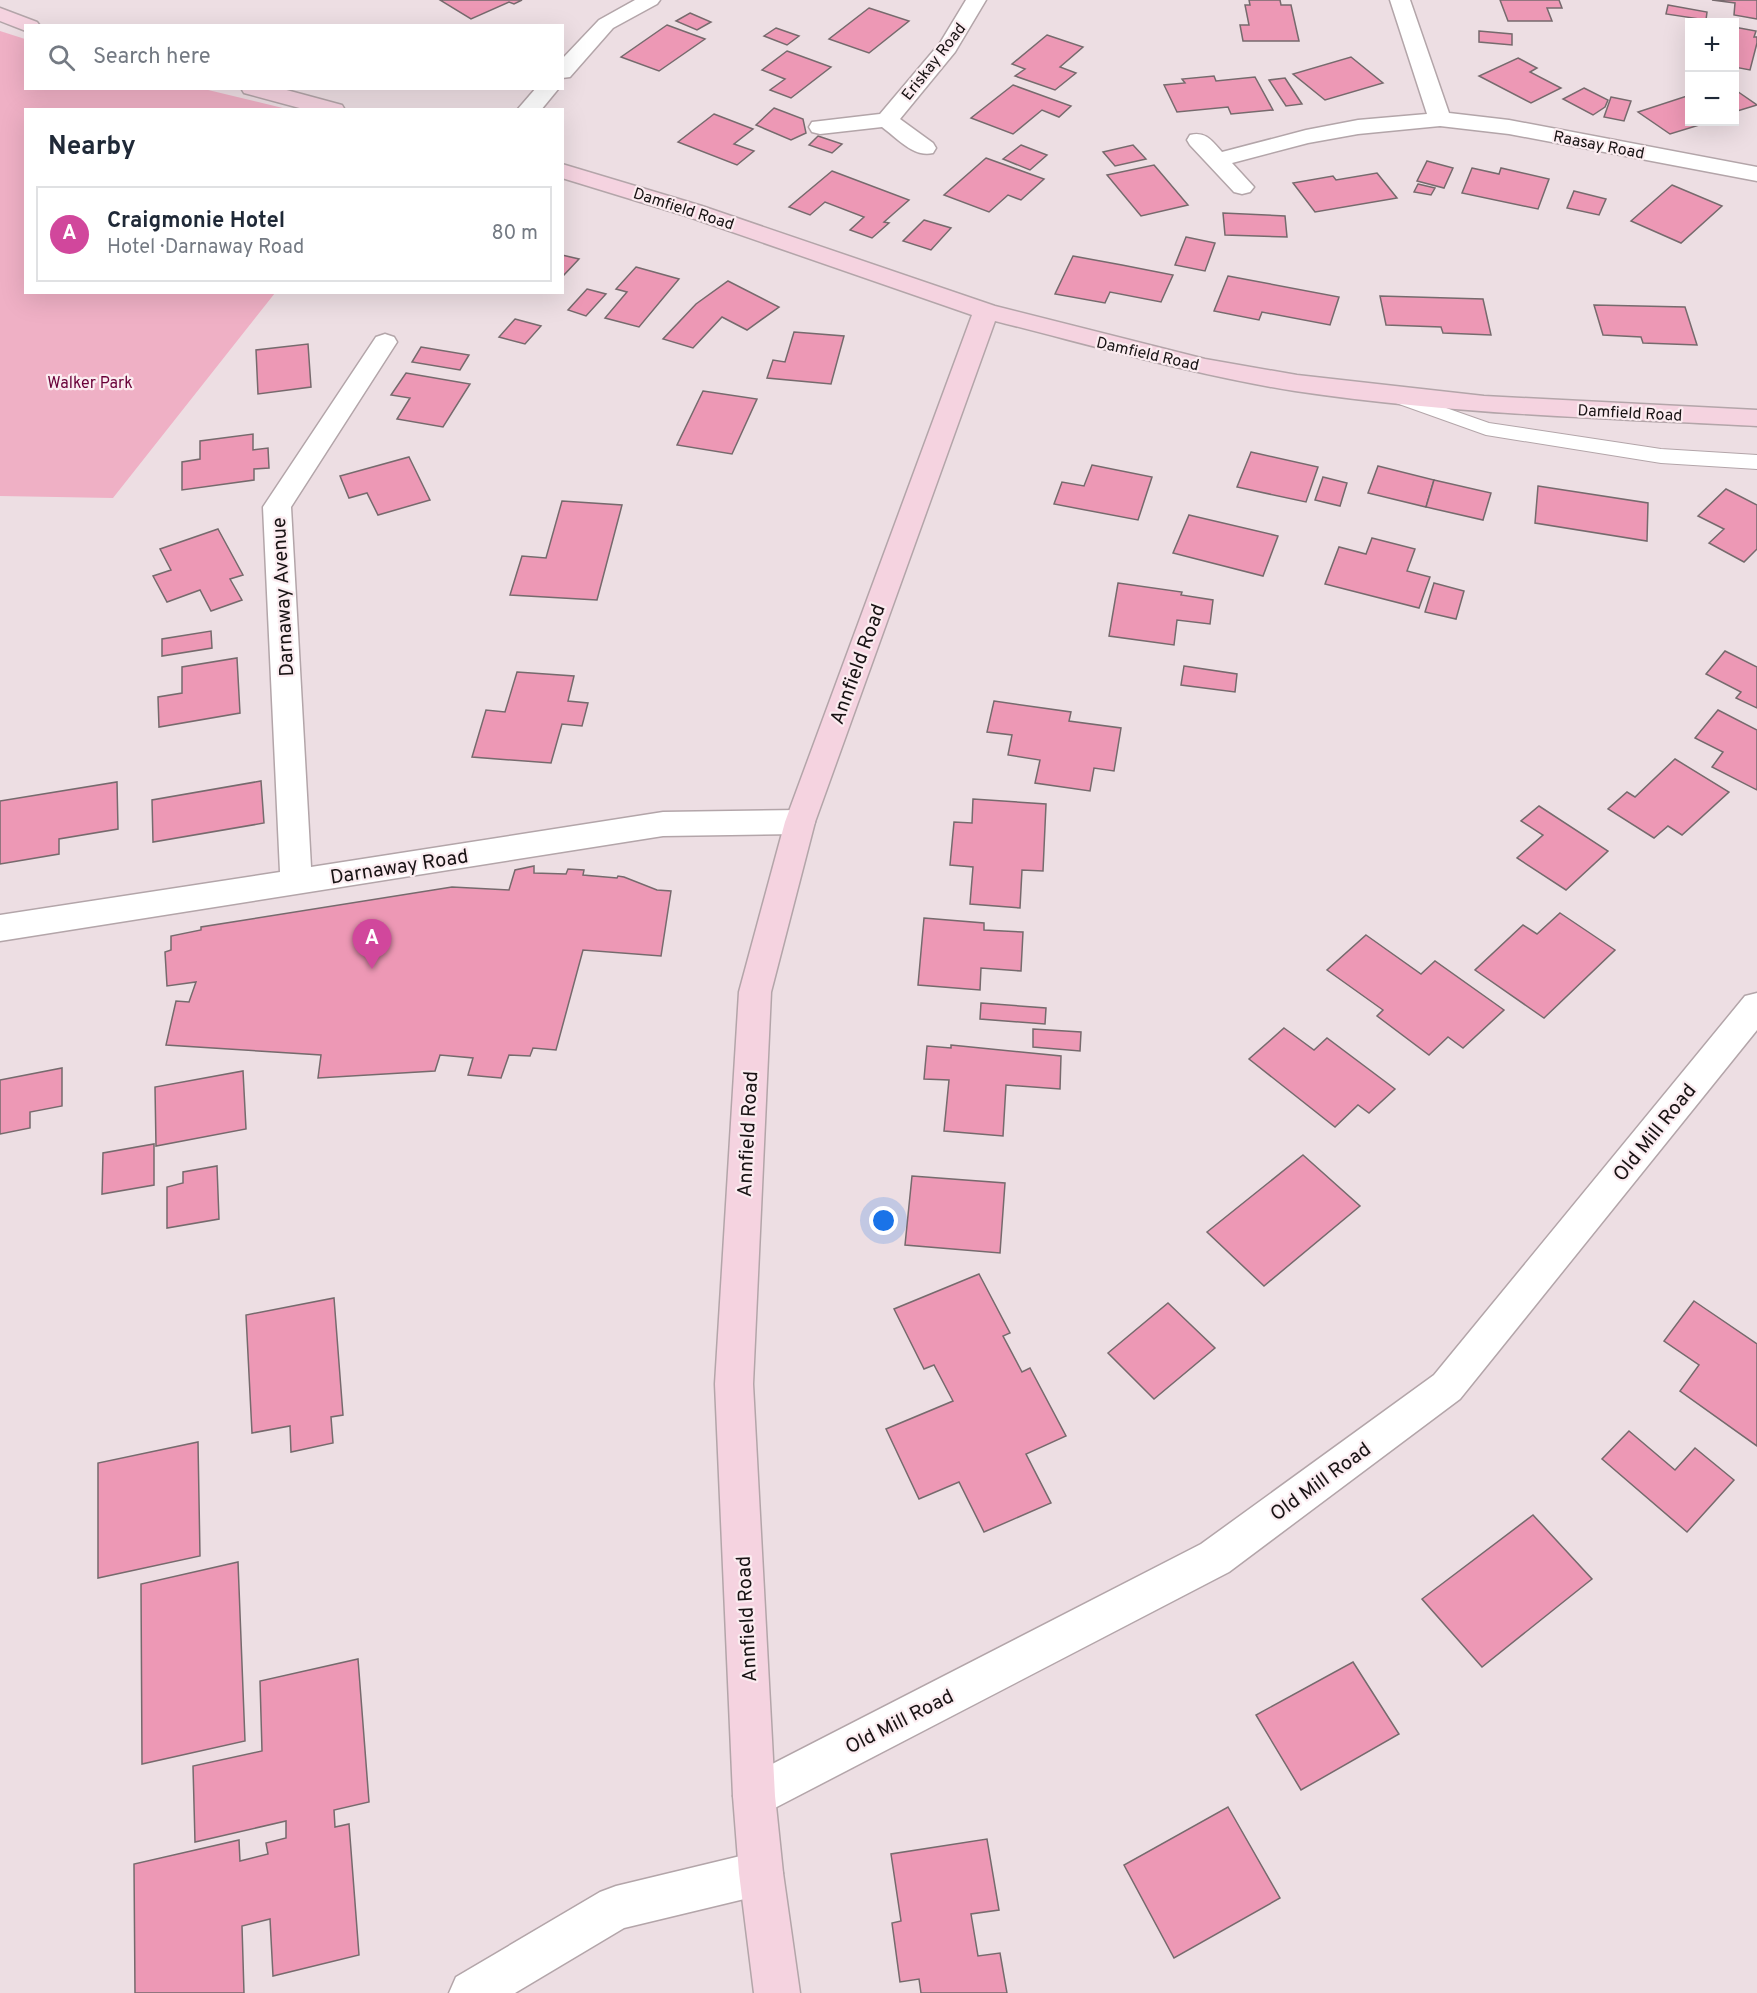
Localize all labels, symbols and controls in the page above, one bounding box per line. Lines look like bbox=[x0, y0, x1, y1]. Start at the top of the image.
map controls bbox=[1685, 18, 1739, 126]
button: + bbox=[1685, 18, 1739, 72]
street label: Eriskay Road bbox=[898, 19, 971, 105]
search box bbox=[24, 24, 564, 90]
icon: search bbox=[45, 41, 78, 74]
text: Search here bbox=[93, 44, 211, 71]
button: − bbox=[1685, 72, 1739, 126]
street label: Raasay Road bbox=[1551, 127, 1646, 165]
text: Nearby bbox=[48, 131, 136, 164]
street label: Damfield Road bbox=[630, 184, 736, 236]
text: Craigmonie Hotel bbox=[107, 208, 285, 235]
text: A bbox=[62, 221, 77, 247]
text: 80 m bbox=[492, 221, 538, 247]
text: Hotel · Darnaway Road bbox=[107, 235, 304, 261]
street label: Damfield Road bbox=[1094, 333, 1201, 376]
park label: Walker Park bbox=[47, 374, 133, 394]
street label: Damfield Road bbox=[1577, 401, 1683, 427]
street label: Darnaway Avenue bbox=[267, 517, 301, 677]
street label: Annfield Road bbox=[825, 601, 893, 728]
street label: Darnaway Road bbox=[328, 844, 470, 892]
pin: A bbox=[352, 920, 392, 969]
street label: Annfield Road bbox=[733, 1070, 765, 1198]
street label: Old Mill Road bbox=[1608, 1079, 1703, 1187]
your location bbox=[869, 1206, 898, 1235]
street label: Old Mill Road bbox=[1266, 1437, 1377, 1528]
street label: Annfield Road bbox=[732, 1555, 764, 1683]
street label: Old Mill Road bbox=[841, 1684, 959, 1761]

